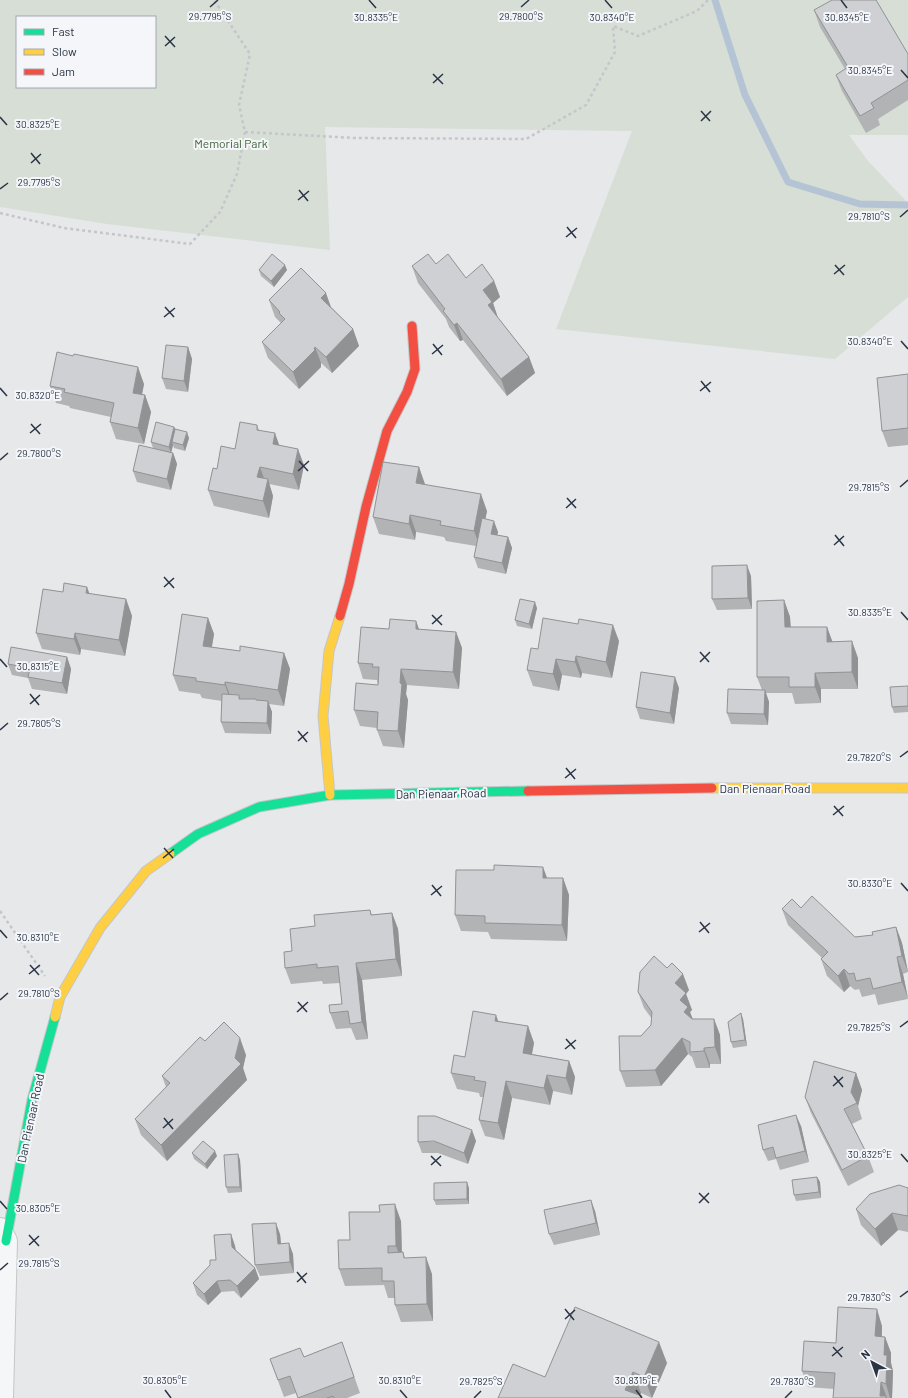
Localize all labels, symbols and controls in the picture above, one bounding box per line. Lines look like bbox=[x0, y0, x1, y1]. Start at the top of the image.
text: 29.7795°S bbox=[189, 10, 232, 22]
text: 29.7800°S bbox=[499, 10, 543, 22]
text: 30.8335°E bbox=[354, 11, 398, 23]
text: 30.8340°E bbox=[590, 11, 634, 23]
text: 30.8345°E bbox=[825, 11, 869, 23]
legend bbox=[16, 16, 156, 88]
text: Fast bbox=[52, 24, 75, 38]
text: Slow bbox=[52, 44, 77, 58]
text: Jam bbox=[52, 64, 75, 78]
text: 30.8345°E bbox=[848, 64, 892, 76]
text: 30.8325°E bbox=[16, 118, 60, 130]
park label: Memorial Park bbox=[194, 136, 268, 150]
text: 29.7795°S bbox=[18, 176, 61, 188]
text: 29.7810°S bbox=[848, 210, 890, 222]
text: 30.8340°E bbox=[848, 335, 892, 347]
text: 30.8320°E bbox=[16, 389, 60, 401]
text: 29.7800°S bbox=[17, 447, 61, 459]
text: 29.7815°S bbox=[848, 481, 890, 493]
text: 30.8335°E bbox=[848, 606, 892, 618]
text: 30.8315°E bbox=[17, 660, 59, 672]
text: 29.7805°S bbox=[17, 717, 61, 729]
text: 29.7820°S bbox=[847, 751, 891, 763]
street label: Dan Pienaar Road bbox=[720, 781, 810, 795]
street label: Dan Pienaar Road bbox=[395, 785, 487, 801]
text: 30.8330°E bbox=[848, 877, 892, 889]
text: 30.8310°E bbox=[17, 931, 59, 943]
text: 29.7810°S bbox=[18, 987, 60, 999]
text: 29.7825°S bbox=[847, 1021, 891, 1033]
street label: Dan Pienaar Road bbox=[14, 1072, 46, 1164]
text: 30.8325°E bbox=[848, 1148, 892, 1160]
text: 30.8305°E bbox=[16, 1202, 60, 1214]
text: 29.7815°S bbox=[18, 1257, 60, 1269]
text: 29.7830°S bbox=[847, 1291, 891, 1303]
north arrow bbox=[852, 1342, 892, 1382]
text: N bbox=[858, 1347, 872, 1361]
text: 30.8305°E bbox=[143, 1374, 187, 1386]
text: 30.8310°E bbox=[379, 1374, 421, 1386]
text: 30.8315°E bbox=[615, 1374, 657, 1386]
text: 29.7825°S bbox=[459, 1375, 503, 1387]
text: 29.7830°S bbox=[770, 1375, 814, 1387]

